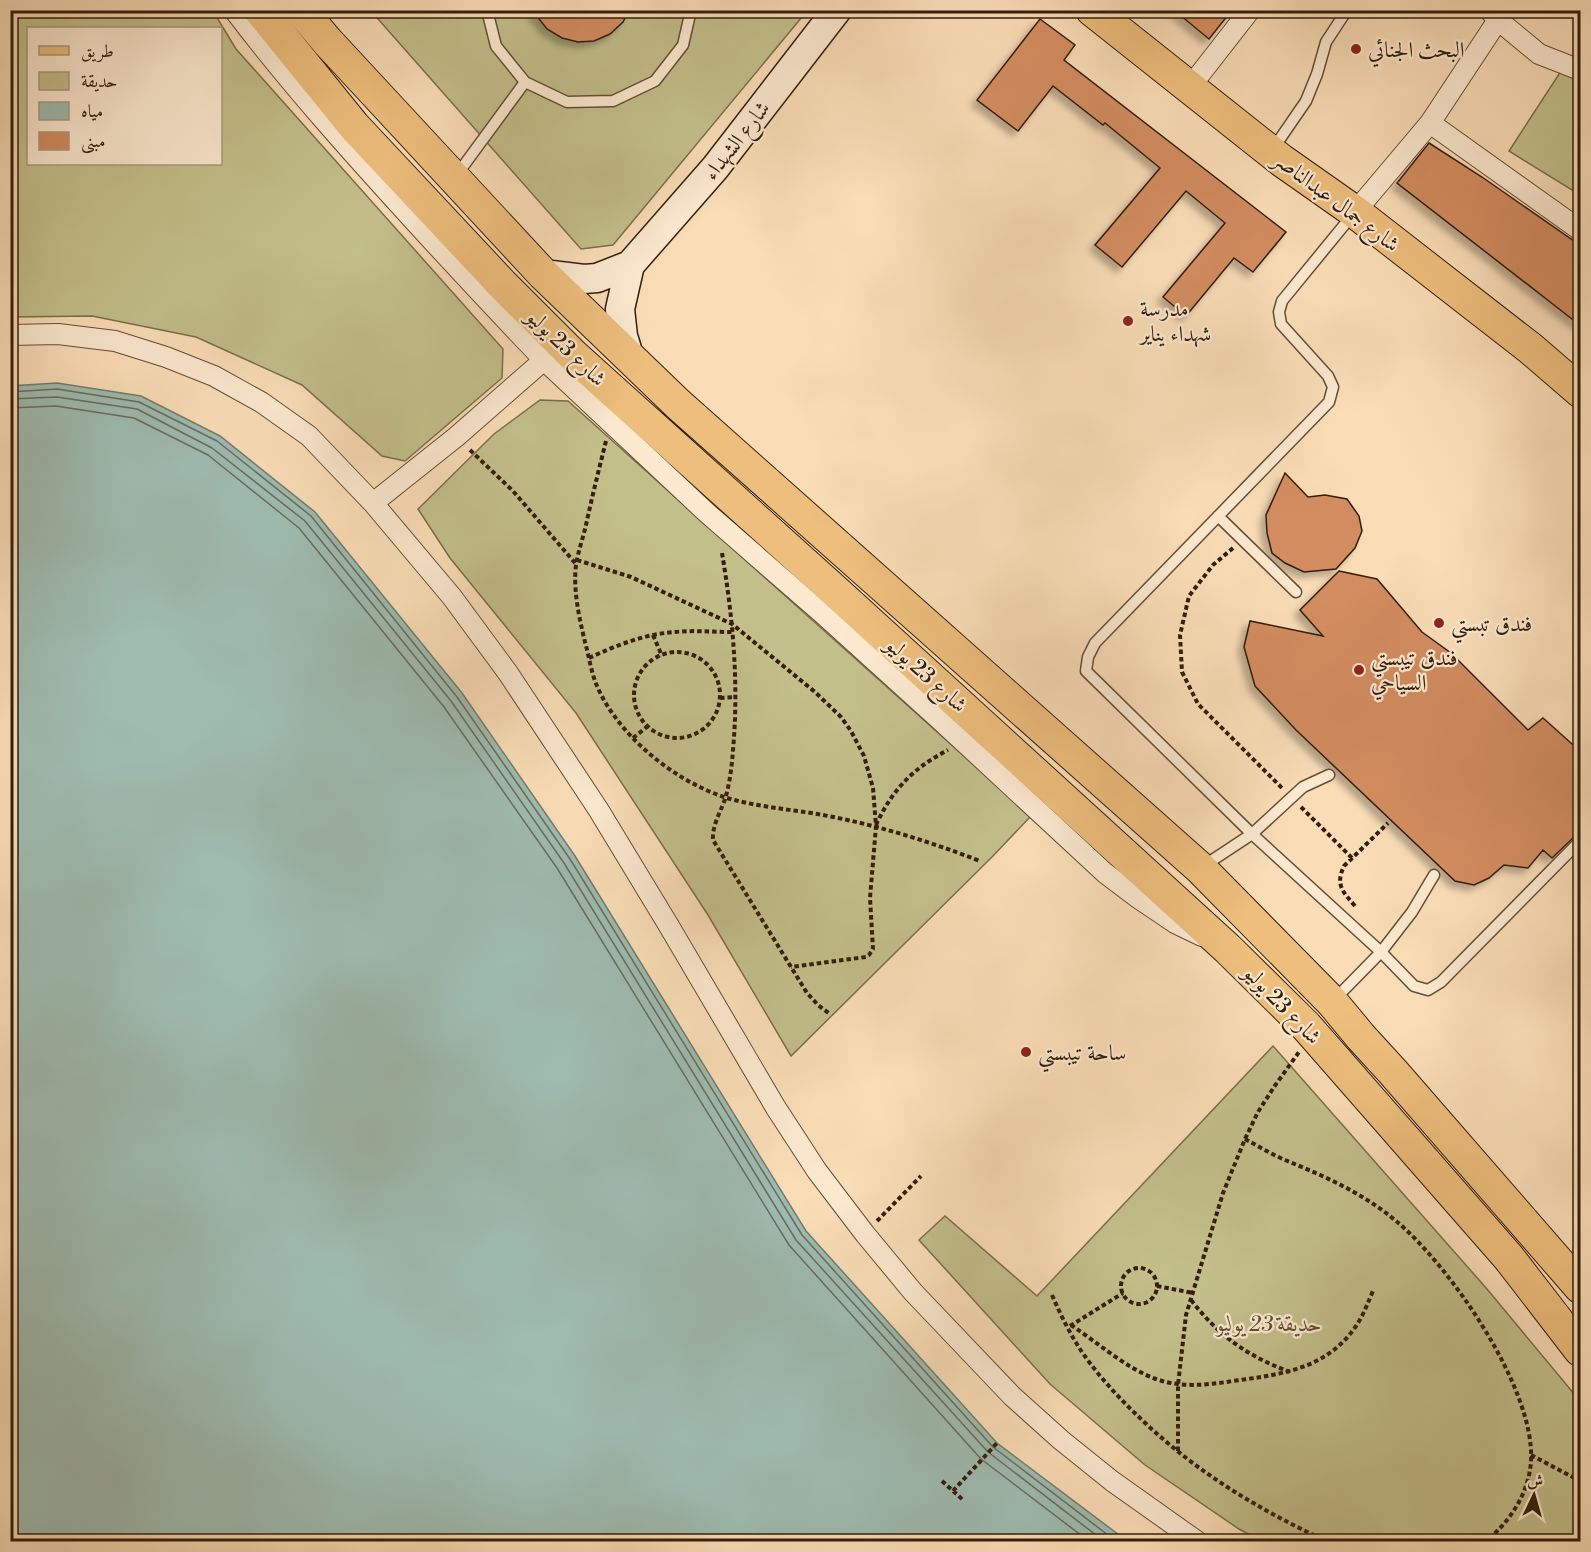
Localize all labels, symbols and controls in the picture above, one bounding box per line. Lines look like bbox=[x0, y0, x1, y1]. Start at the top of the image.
legend bbox=[27, 27, 222, 165]
place label: البحث الجنائي bbox=[1368, 37, 1465, 68]
text: طريق bbox=[81, 40, 114, 63]
marker: البحث الجنائي bbox=[1349, 42, 1363, 56]
text: حديقة bbox=[81, 70, 117, 93]
street label: شارع الشهداء bbox=[698, 96, 780, 188]
text: مياه bbox=[81, 100, 103, 123]
text: مبنى bbox=[81, 130, 106, 154]
street label: شارع جمال عبدالناصر bbox=[1264, 145, 1404, 262]
place label: مدرسة شهداء يناير bbox=[1138, 296, 1211, 348]
street label: شارع 23 يوليو bbox=[516, 302, 611, 396]
marker: مدرسة شهداء يناير bbox=[1121, 314, 1135, 328]
place label: فندق تبستي bbox=[1451, 611, 1532, 644]
marker: فندق تبستي bbox=[1432, 616, 1446, 630]
street label: شارع 23 يوليو bbox=[875, 630, 972, 722]
place label: فندق تيبستي السياحي bbox=[1371, 645, 1457, 701]
marker: فندق تيبستي السياحي bbox=[1352, 663, 1366, 677]
street label: شارع 23 يوليو bbox=[1233, 958, 1327, 1053]
place label: ساحة تيبستي bbox=[1038, 1040, 1126, 1073]
marker: ساحة تيبستي bbox=[1019, 1045, 1033, 1059]
park label: حديقة 23 يوليو bbox=[1215, 1311, 1322, 1338]
north arrow bbox=[1504, 1465, 1564, 1525]
text: ش bbox=[1526, 1470, 1544, 1492]

